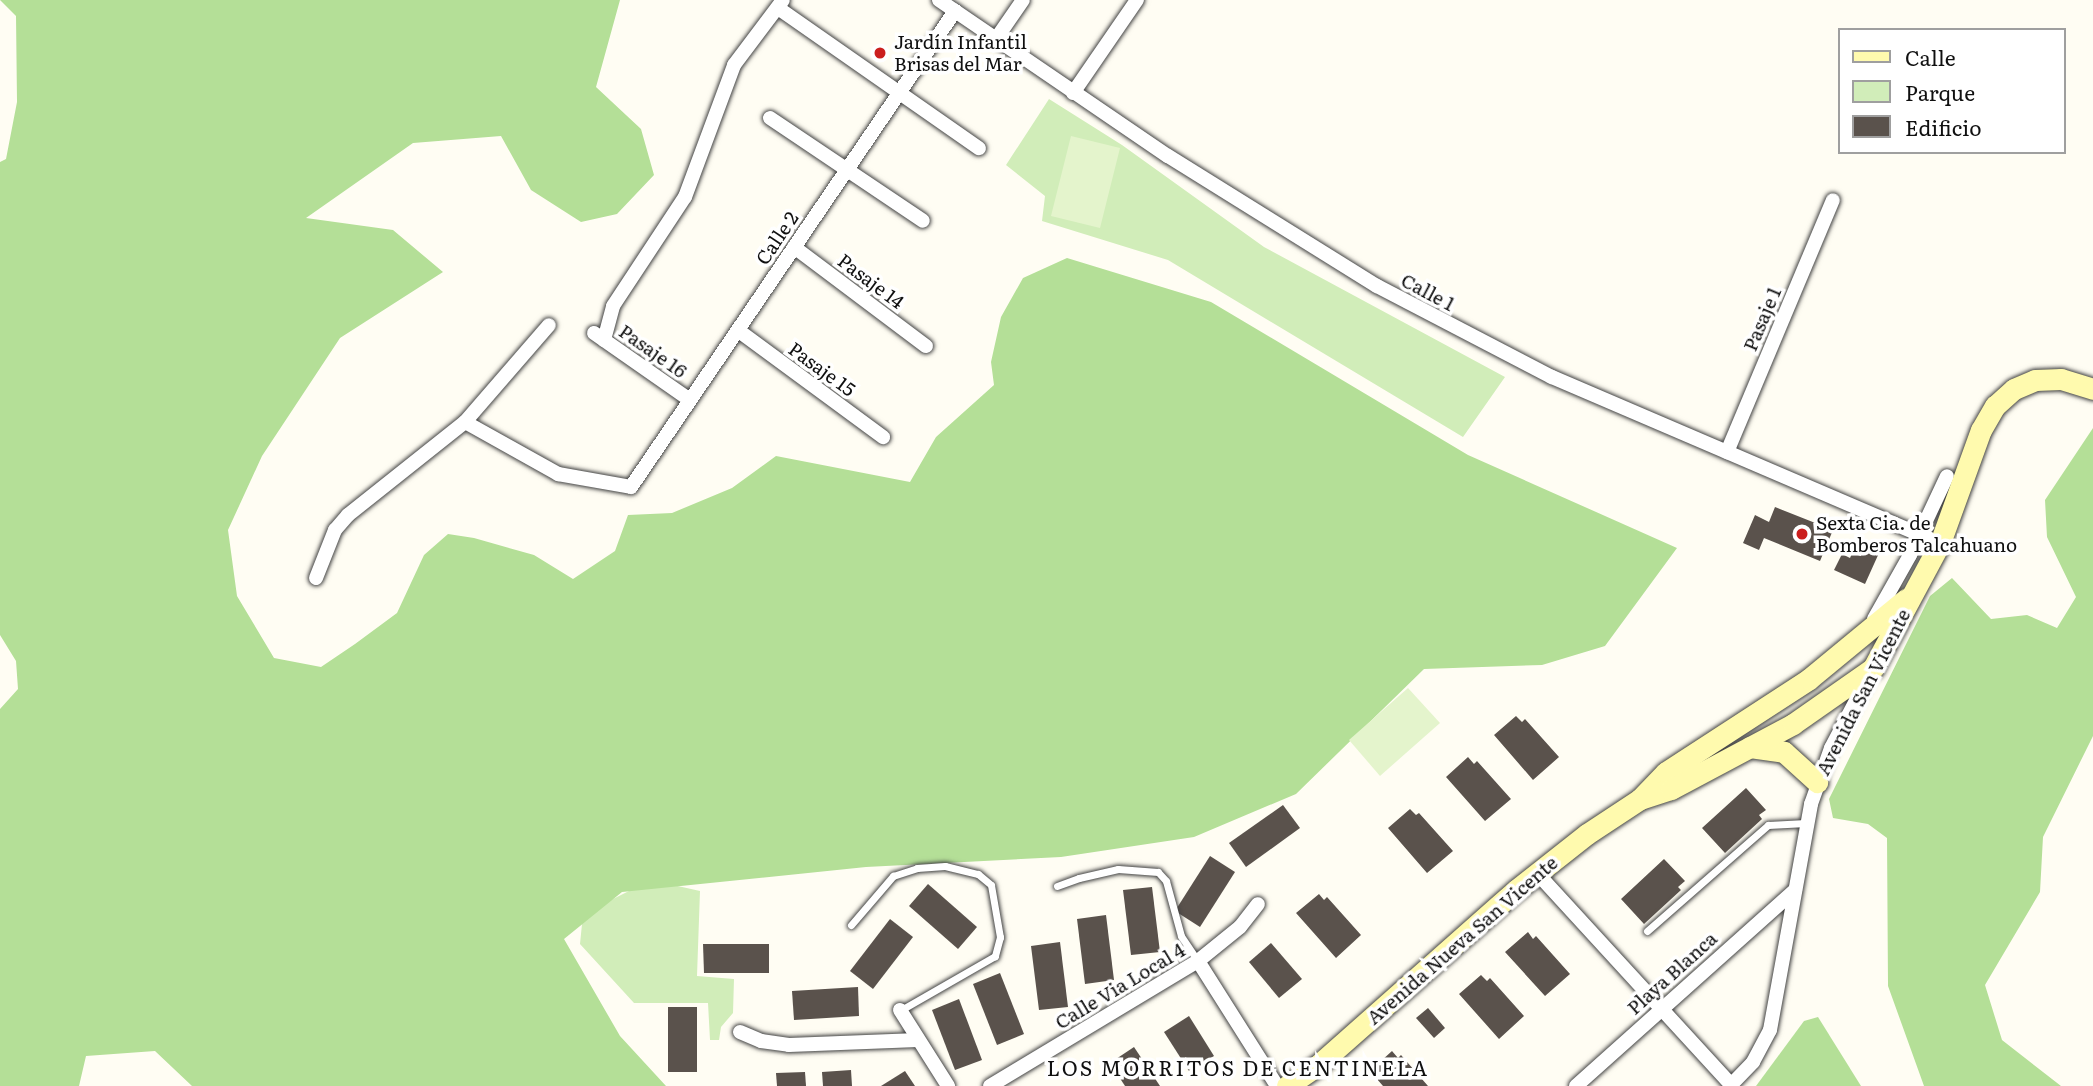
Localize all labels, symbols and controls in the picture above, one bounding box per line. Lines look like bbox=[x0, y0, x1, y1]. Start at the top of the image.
legend bbox=[1838, 28, 2065, 154]
place label: Jardín Infantil Brisas del Mar bbox=[894, 31, 1027, 75]
text: Calle bbox=[1905, 41, 1956, 72]
marker: Jardín Infantil Brisas del Mar bbox=[872, 45, 888, 61]
text: Parque bbox=[1905, 76, 1975, 107]
text: Edificio bbox=[1905, 111, 1981, 142]
street label: Calle 2 bbox=[751, 207, 803, 269]
street label: Pasaje 14 bbox=[833, 249, 909, 313]
street label: Calle 1 bbox=[1397, 268, 1459, 316]
street label: Pasaje 1 bbox=[1738, 284, 1786, 354]
street label: Pasaje 16 bbox=[615, 319, 691, 383]
street label: Pasaje 15 bbox=[784, 337, 860, 401]
place label: Sexta Cia. de Bomberos Talcahuano bbox=[1816, 512, 2017, 556]
marker: Sexta Cia. de Bomberos Talcahuano bbox=[1794, 526, 1810, 542]
street label: Avenida San Vicente bbox=[1811, 605, 1915, 779]
street label: Avenida Nueva San Vicente bbox=[1362, 851, 1562, 1029]
street label: Playa Blanca bbox=[1622, 927, 1722, 1019]
street label: Calle Via Local 4 bbox=[1051, 938, 1189, 1034]
district label: LOS MORRITOS DE CENTINELA bbox=[1050, 1054, 1426, 1080]

